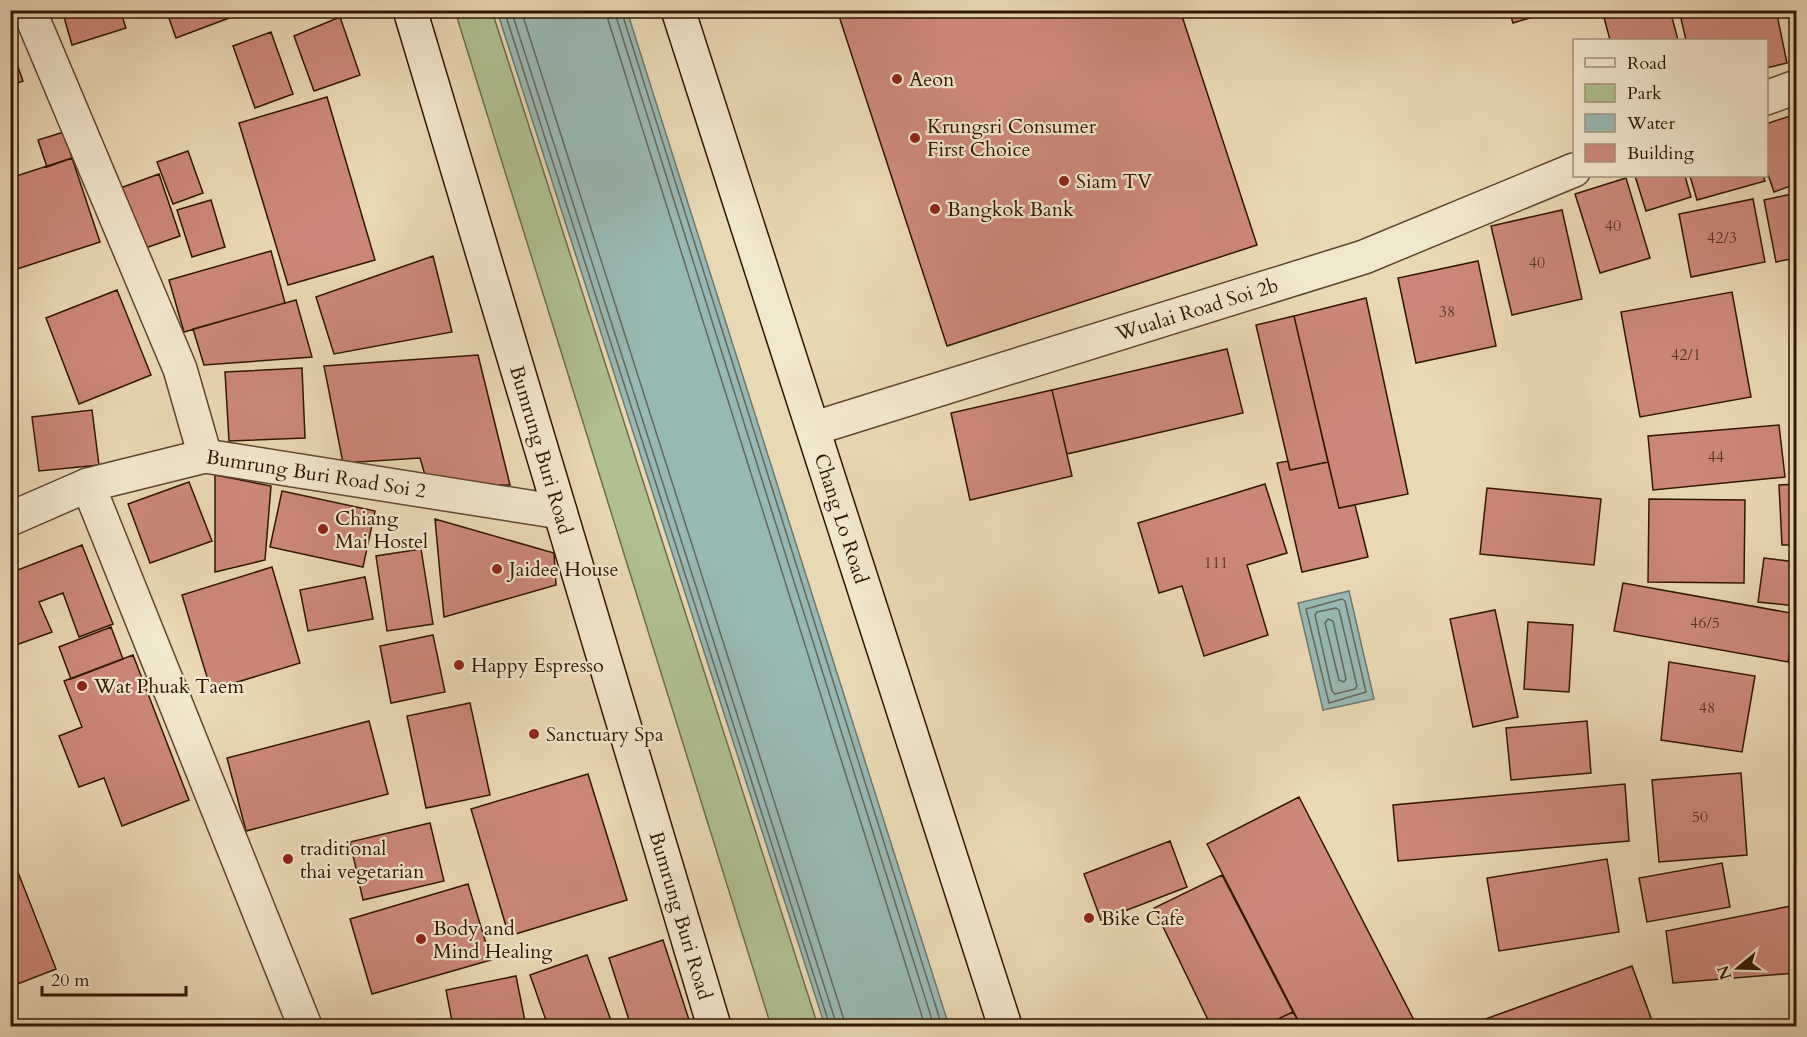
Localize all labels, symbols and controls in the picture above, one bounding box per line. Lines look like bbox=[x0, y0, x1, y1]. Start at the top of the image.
legend bbox=[1573, 39, 1768, 177]
text: Road bbox=[1627, 51, 1667, 76]
place label: Aeon bbox=[909, 66, 955, 93]
marker: Aeon bbox=[890, 72, 904, 86]
text: Park bbox=[1627, 81, 1662, 106]
text: Water bbox=[1626, 111, 1676, 136]
place label: Krungsri Consumer First Choice bbox=[927, 113, 1097, 163]
marker: Krungsri Consumer First Choice bbox=[908, 131, 922, 145]
text: Building bbox=[1627, 141, 1695, 166]
place label: Siam TV bbox=[1076, 168, 1152, 195]
marker: Siam TV bbox=[1057, 174, 1071, 188]
place label: Bangkok Bank bbox=[947, 196, 1074, 223]
marker: Bangkok Bank bbox=[928, 202, 942, 216]
house number: 40 bbox=[1605, 215, 1621, 237]
house number: 42/3 bbox=[1707, 227, 1737, 249]
house number: 40 bbox=[1529, 252, 1545, 274]
street label: Wualai Road Soi 2b bbox=[1111, 271, 1281, 347]
house number: 38 bbox=[1439, 301, 1455, 323]
house number: 42/1 bbox=[1671, 344, 1701, 366]
street label: Bumrung Buri Road bbox=[504, 362, 580, 538]
street label: Bumrung Buri Road Soi 2 bbox=[204, 443, 428, 504]
house number: 44 bbox=[1708, 446, 1724, 468]
street label: Chang Lo Road bbox=[808, 450, 875, 587]
place label: Chiang Mai Hostel bbox=[335, 505, 428, 555]
marker: Chiang Mai Hostel bbox=[316, 522, 330, 536]
house number: 111 bbox=[1204, 552, 1228, 574]
place label: Jaidee House bbox=[506, 556, 619, 583]
marker: Jaidee House bbox=[490, 562, 504, 576]
house number: 46/5 bbox=[1690, 612, 1720, 634]
place label: Happy Espresso bbox=[471, 652, 604, 679]
marker: Happy Espresso bbox=[452, 658, 466, 672]
place label: Wat Phuak Taem bbox=[93, 673, 244, 700]
marker: Wat Phuak Taem bbox=[75, 679, 89, 693]
house number: 48 bbox=[1699, 697, 1715, 719]
place label: Sanctuary Spa bbox=[546, 721, 664, 748]
marker: Sanctuary Spa bbox=[527, 727, 541, 741]
house number: 50 bbox=[1692, 806, 1708, 828]
street label: Bumrung Buri Road bbox=[643, 828, 719, 1003]
place label: traditional thai vegetarian bbox=[300, 835, 425, 885]
marker: traditional thai vegetarian bbox=[281, 852, 295, 866]
place label: Bike Cafe bbox=[1101, 905, 1185, 932]
marker: Bike Cafe bbox=[1082, 911, 1096, 925]
place label: Body and Mind Healing bbox=[433, 915, 553, 965]
marker: Body and Mind Healing bbox=[414, 932, 428, 946]
north arrow bbox=[1708, 938, 1768, 998]
scale bar bbox=[42, 959, 186, 997]
text: N bbox=[1712, 962, 1737, 983]
text: 20 m bbox=[51, 968, 90, 993]

